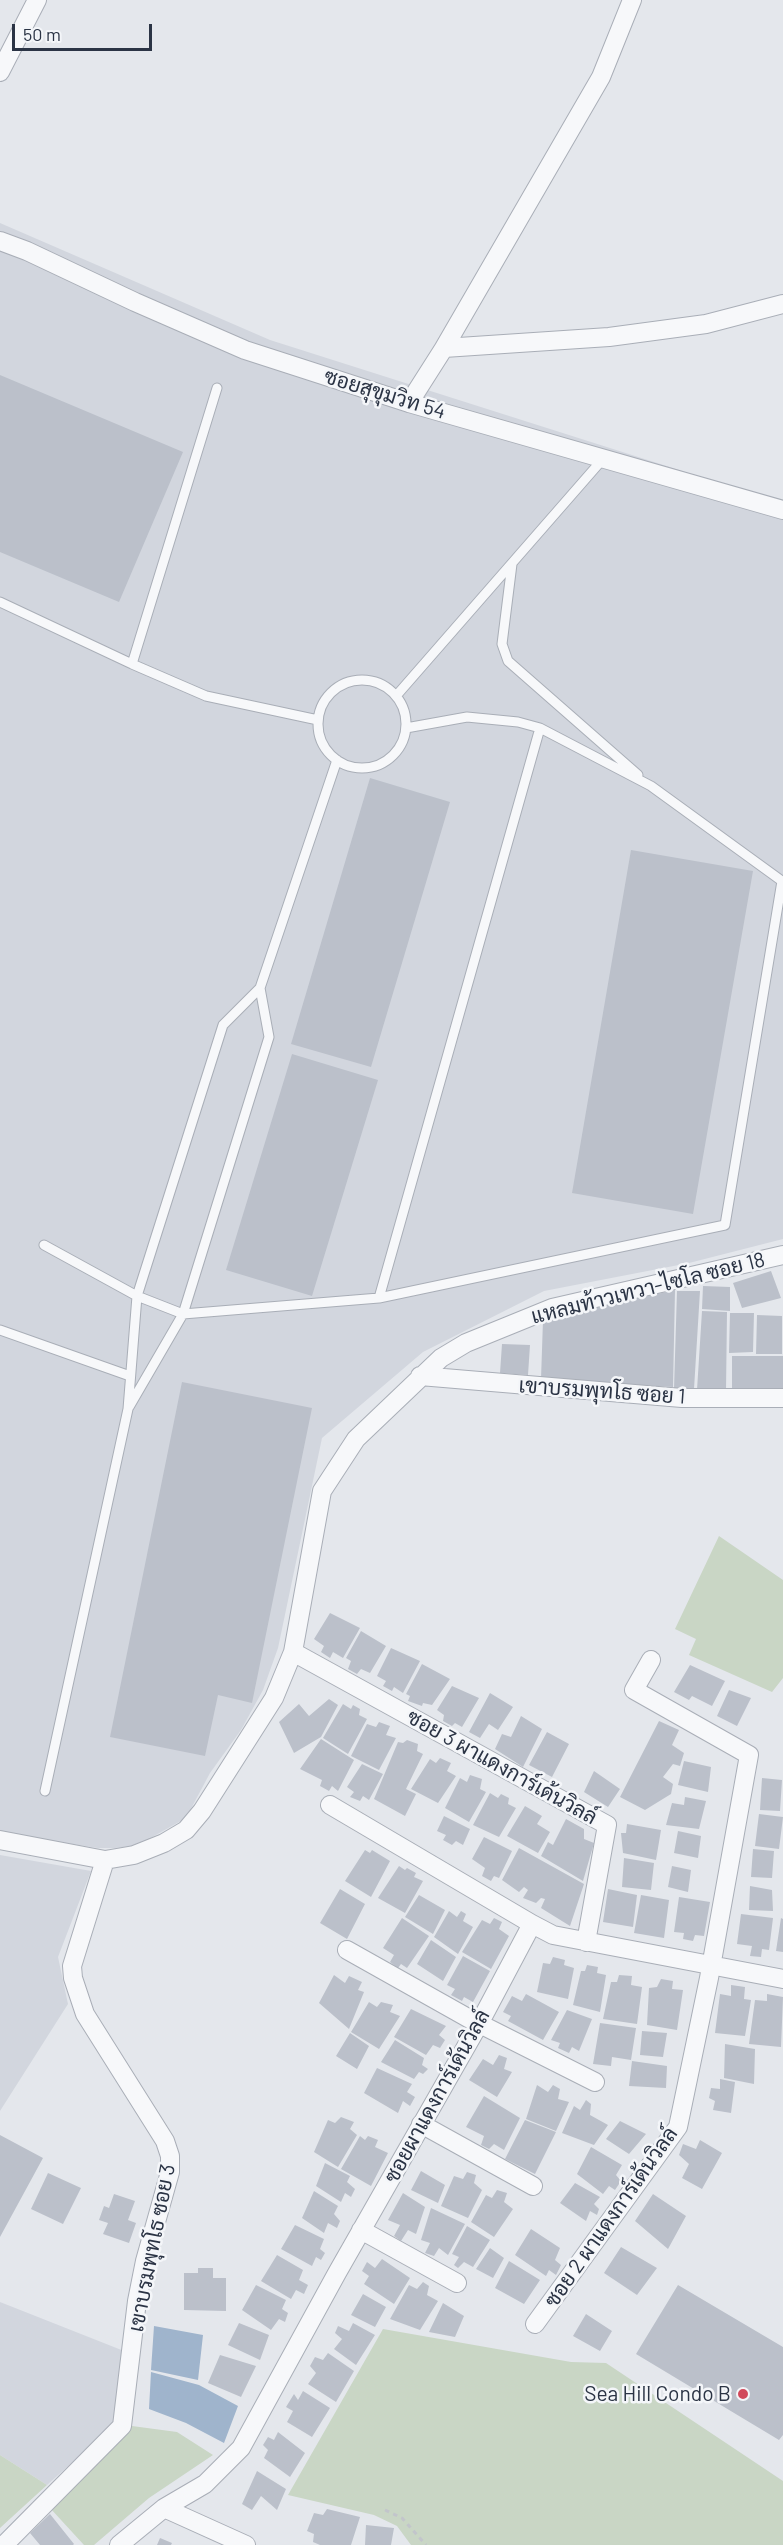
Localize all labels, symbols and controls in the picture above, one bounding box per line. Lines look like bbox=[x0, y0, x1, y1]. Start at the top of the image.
scale bar bbox=[15, 12, 154, 50]
text: 50 m bbox=[23, 23, 61, 45]
street label: ซอยสุขุมวิท 54 bbox=[321, 364, 449, 424]
street label: แหลมท้าวเทวา-ไซโล ซอย 18 bbox=[528, 1247, 768, 1329]
street label: เขาบรมพุทโธ ซอย 1 bbox=[518, 1373, 686, 1409]
street label: ซอย 3 ผาแดงการ์เด้นวิลล์ bbox=[402, 1704, 602, 1830]
street label: ซอยผาแดงการ์เด้นวิลล์ bbox=[379, 2005, 495, 2187]
street label: ซอย 2 ผาแดงการ์เด้นวิลล์ bbox=[539, 2122, 683, 2312]
street label: เขาบรมพุทโธ ซอย 3 bbox=[123, 2162, 181, 2334]
place label: Sea Hill Condo B bbox=[584, 2381, 731, 2407]
marker: Sea Hill Condo B bbox=[736, 2387, 750, 2401]

